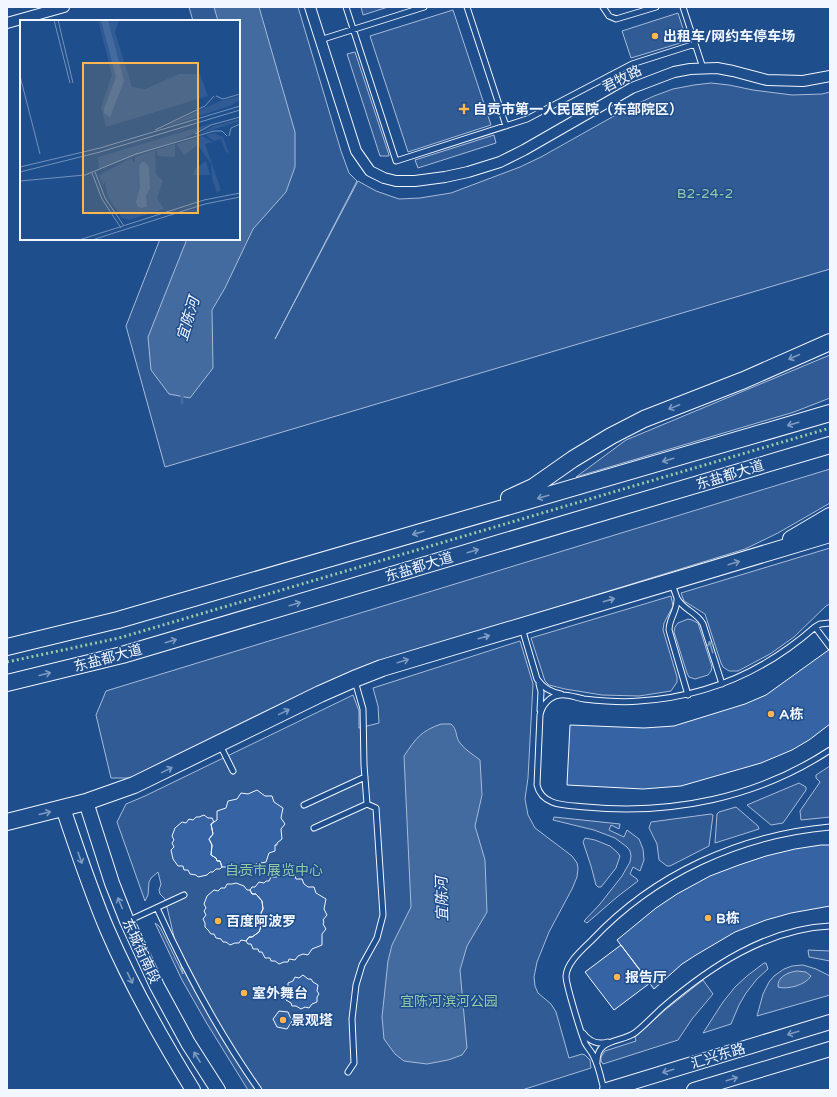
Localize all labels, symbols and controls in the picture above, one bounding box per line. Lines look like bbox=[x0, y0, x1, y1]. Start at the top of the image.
inset map bbox=[20, 20, 240, 240]
place label: 出租车/网约车停车场 bbox=[663, 28, 795, 45]
marker: 出租车/网约车停车场 bbox=[650, 31, 660, 41]
street label: 君牧路 bbox=[599, 62, 645, 96]
place label: 自贡市第一人民医院（东部院区） bbox=[473, 101, 683, 118]
marker: 自贡市第一人民医院（东部院区） bbox=[458, 103, 470, 115]
park label: B2-24-2 bbox=[677, 185, 733, 202]
water label: 宜陈河 bbox=[173, 292, 204, 343]
one-way arrow bbox=[789, 354, 801, 362]
one-way arrow bbox=[669, 403, 681, 411]
one-way arrow bbox=[786, 421, 799, 428]
one-way arrow bbox=[661, 457, 674, 464]
street label: 东盐都大道 bbox=[694, 457, 766, 493]
one-way arrow bbox=[537, 494, 550, 501]
one-way arrow bbox=[412, 530, 425, 537]
one-way arrow bbox=[467, 547, 480, 554]
street label: 东盐都大道 bbox=[383, 549, 455, 585]
one-way arrow bbox=[727, 559, 740, 566]
one-way arrow bbox=[602, 596, 615, 603]
one-way arrow bbox=[288, 600, 301, 607]
one-way arrow bbox=[478, 633, 491, 640]
one-way arrow bbox=[164, 637, 177, 644]
street label: 东盐都大道 bbox=[72, 641, 144, 675]
one-way arrow bbox=[706, 641, 714, 653]
one-way arrow bbox=[397, 657, 409, 665]
one-way arrow bbox=[38, 670, 51, 678]
place label: A栋 bbox=[779, 706, 803, 723]
one-way arrow bbox=[277, 708, 289, 715]
marker: A栋 bbox=[766, 709, 776, 719]
one-way arrow bbox=[161, 766, 173, 773]
one-way arrow bbox=[38, 809, 51, 816]
one-way arrow bbox=[77, 852, 85, 864]
park label: 自贡市展览中心 bbox=[225, 862, 323, 879]
water label: 宜陈河 bbox=[433, 873, 451, 922]
one-way arrow bbox=[116, 898, 123, 910]
place label: B栋 bbox=[716, 910, 740, 927]
place label: 百度阿波罗 bbox=[226, 913, 296, 930]
marker: B栋 bbox=[703, 913, 713, 923]
street label: 东城街南段 bbox=[119, 916, 163, 986]
marker: 百度阿波罗 bbox=[213, 916, 223, 926]
place label: 报告厅 bbox=[625, 969, 667, 986]
one-way arrow bbox=[127, 972, 134, 984]
marker: 报告厅 bbox=[612, 972, 622, 982]
place label: 室外舞台 bbox=[252, 985, 308, 1002]
marker: 室外舞台 bbox=[239, 988, 249, 998]
park label: 宜陈河滨河公园 bbox=[400, 993, 498, 1010]
place label: 景观塔 bbox=[291, 1012, 333, 1029]
marker: 景观塔 bbox=[278, 1015, 288, 1025]
one-way arrow bbox=[786, 1030, 799, 1037]
street label: 汇兴东路 bbox=[689, 1040, 747, 1072]
one-way arrow bbox=[192, 1051, 200, 1063]
one-way arrow bbox=[662, 1068, 675, 1075]
one-way arrow bbox=[725, 1075, 738, 1082]

